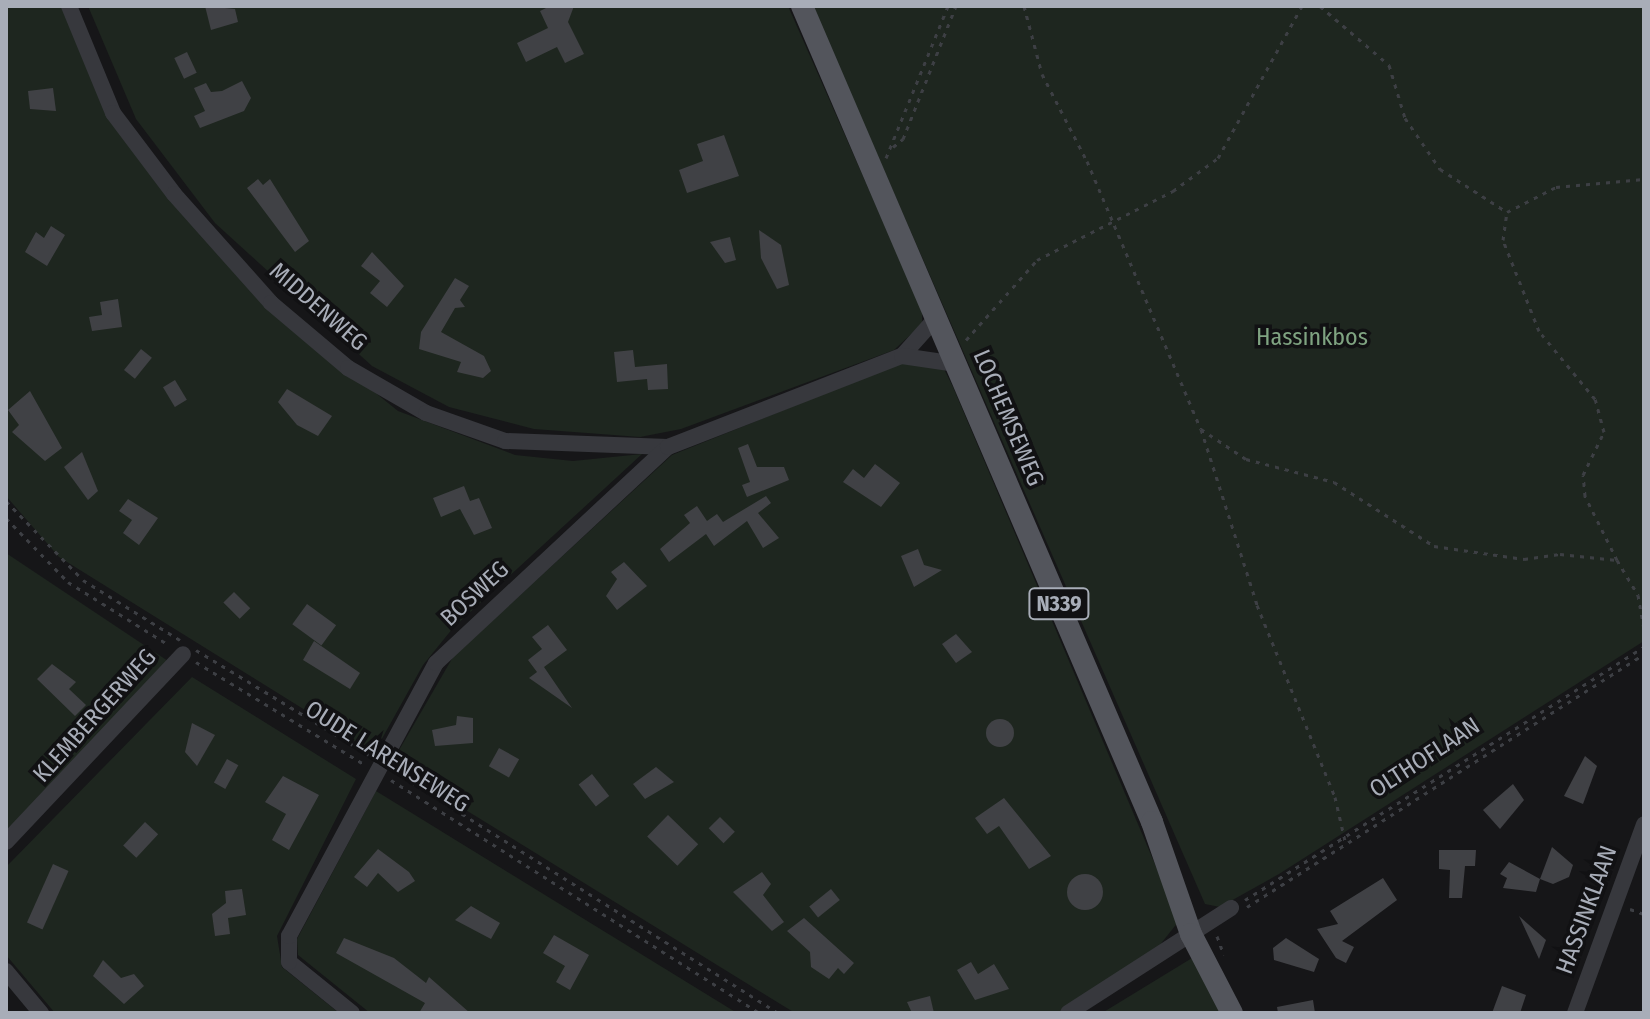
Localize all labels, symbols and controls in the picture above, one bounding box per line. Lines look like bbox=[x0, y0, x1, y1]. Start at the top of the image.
street label: MIDDENWEG bbox=[263, 257, 373, 357]
park label: Hassinkbos bbox=[1256, 324, 1368, 352]
street label: LOCHEMSEWEG bbox=[966, 346, 1050, 490]
street label: BOSWEG bbox=[435, 555, 515, 633]
road number: N339 bbox=[1027, 586, 1091, 622]
street label: KLEMBERGERWEG bbox=[28, 643, 162, 789]
street label: OUDE LARENSEWEG bbox=[300, 695, 474, 819]
street label: OLTHOFLAAN bbox=[1365, 712, 1485, 804]
street label: HASSINKLAAN bbox=[1550, 842, 1624, 978]

